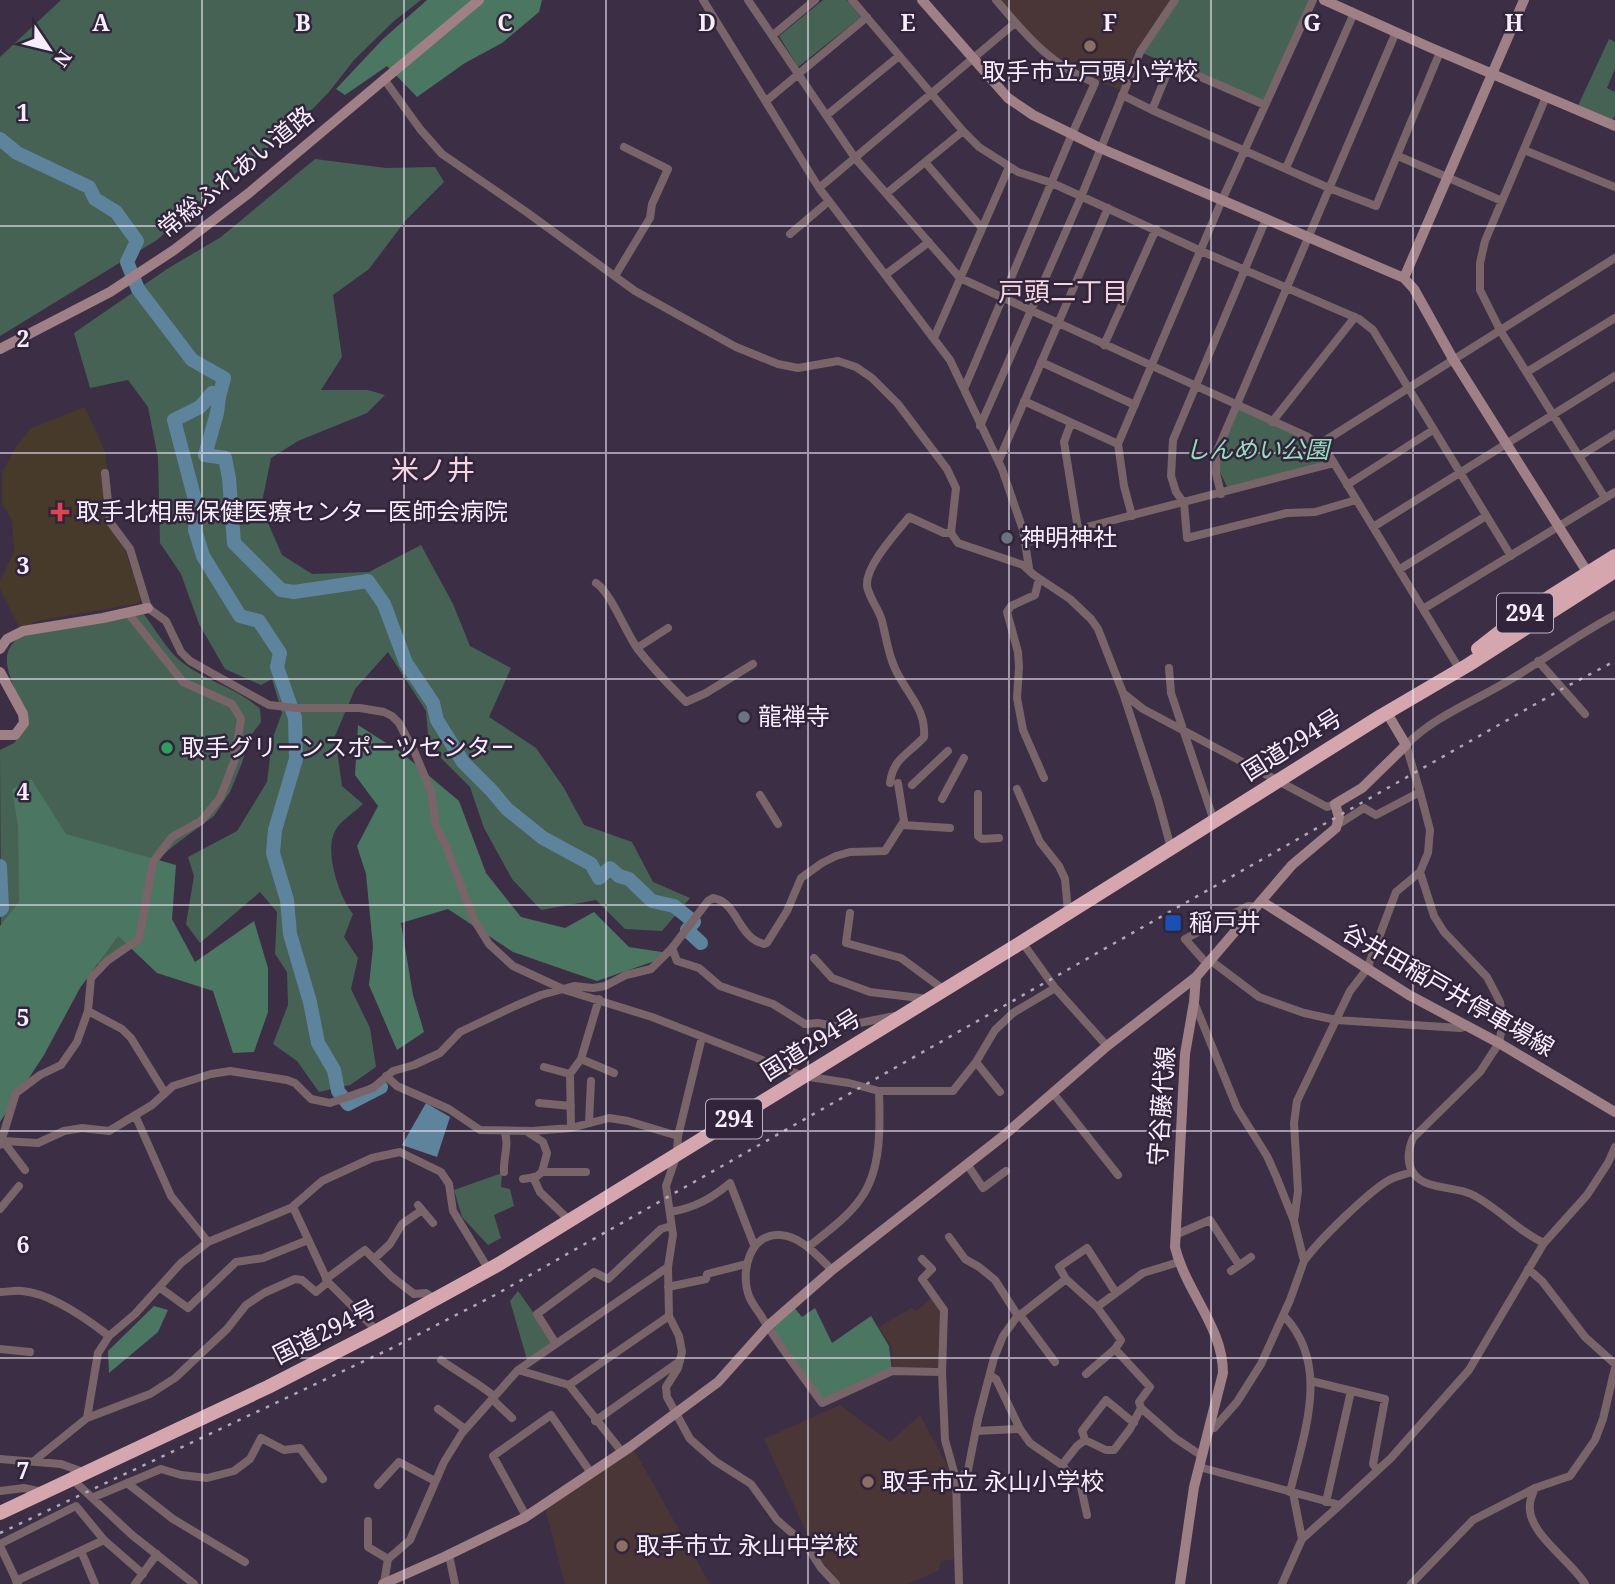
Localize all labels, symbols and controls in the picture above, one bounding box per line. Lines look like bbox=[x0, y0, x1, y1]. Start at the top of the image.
text: A bbox=[92, 6, 110, 38]
text: B bbox=[295, 6, 311, 38]
text: C bbox=[497, 6, 513, 38]
text: D bbox=[698, 6, 716, 38]
text: E bbox=[900, 6, 916, 38]
text: F bbox=[1103, 6, 1117, 38]
text: G bbox=[1303, 6, 1321, 38]
text: H bbox=[1505, 6, 1524, 38]
north arrow bbox=[14, 14, 84, 84]
marker: 取手市立戸頭小学校 bbox=[1082, 38, 1098, 54]
text: N bbox=[48, 45, 78, 72]
place label: 取手市立戸頭小学校 bbox=[982, 54, 1198, 87]
text: 1 bbox=[17, 96, 30, 128]
street label: 常総ふれあい道路 bbox=[150, 98, 320, 244]
district label: 戸頭二丁目 bbox=[998, 273, 1128, 309]
text: 2 bbox=[17, 322, 30, 354]
park label: しんめい公園 bbox=[1185, 432, 1332, 465]
district label: 米ノ井 bbox=[391, 450, 475, 488]
place label: 取手北相馬保健医療センター医師会病院 bbox=[76, 494, 508, 527]
marker: 取手北相馬保健医療センター医師会病院 bbox=[50, 502, 70, 522]
place label: 神明神社 bbox=[1021, 520, 1117, 553]
marker: 神明神社 bbox=[999, 530, 1015, 546]
text: 3 bbox=[17, 549, 30, 581]
road number: 294 bbox=[1497, 594, 1553, 632]
place label: 龍禅寺 bbox=[758, 699, 830, 732]
street label: 国道294号 bbox=[1235, 700, 1348, 787]
marker: 龍禅寺 bbox=[736, 709, 752, 725]
place label: 取手グリーンスポーツセンター bbox=[181, 730, 515, 763]
marker: 取手グリーンスポーツセンター bbox=[159, 740, 175, 756]
text: 4 bbox=[17, 775, 30, 807]
place label: 稲戸井 bbox=[1189, 905, 1261, 938]
marker: 稲戸井 bbox=[1163, 913, 1183, 933]
street label: 谷井田稲戸井停車場線 bbox=[1337, 914, 1561, 1063]
street label: 国道294号 bbox=[754, 1000, 867, 1087]
text: 5 bbox=[17, 1001, 30, 1033]
street label: 守谷藤代線 bbox=[1140, 1045, 1181, 1167]
road number: 294 bbox=[706, 1100, 762, 1138]
text: 6 bbox=[17, 1228, 30, 1260]
street label: 国道294号 bbox=[267, 1290, 382, 1371]
text: 7 bbox=[17, 1454, 30, 1486]
place label: 取手市立 永山小学校 bbox=[882, 1464, 1104, 1497]
marker: 取手市立 永山小学校 bbox=[860, 1474, 876, 1490]
place label: 取手市立 永山中学校 bbox=[636, 1528, 858, 1561]
marker: 取手市立 永山中学校 bbox=[614, 1538, 630, 1554]

